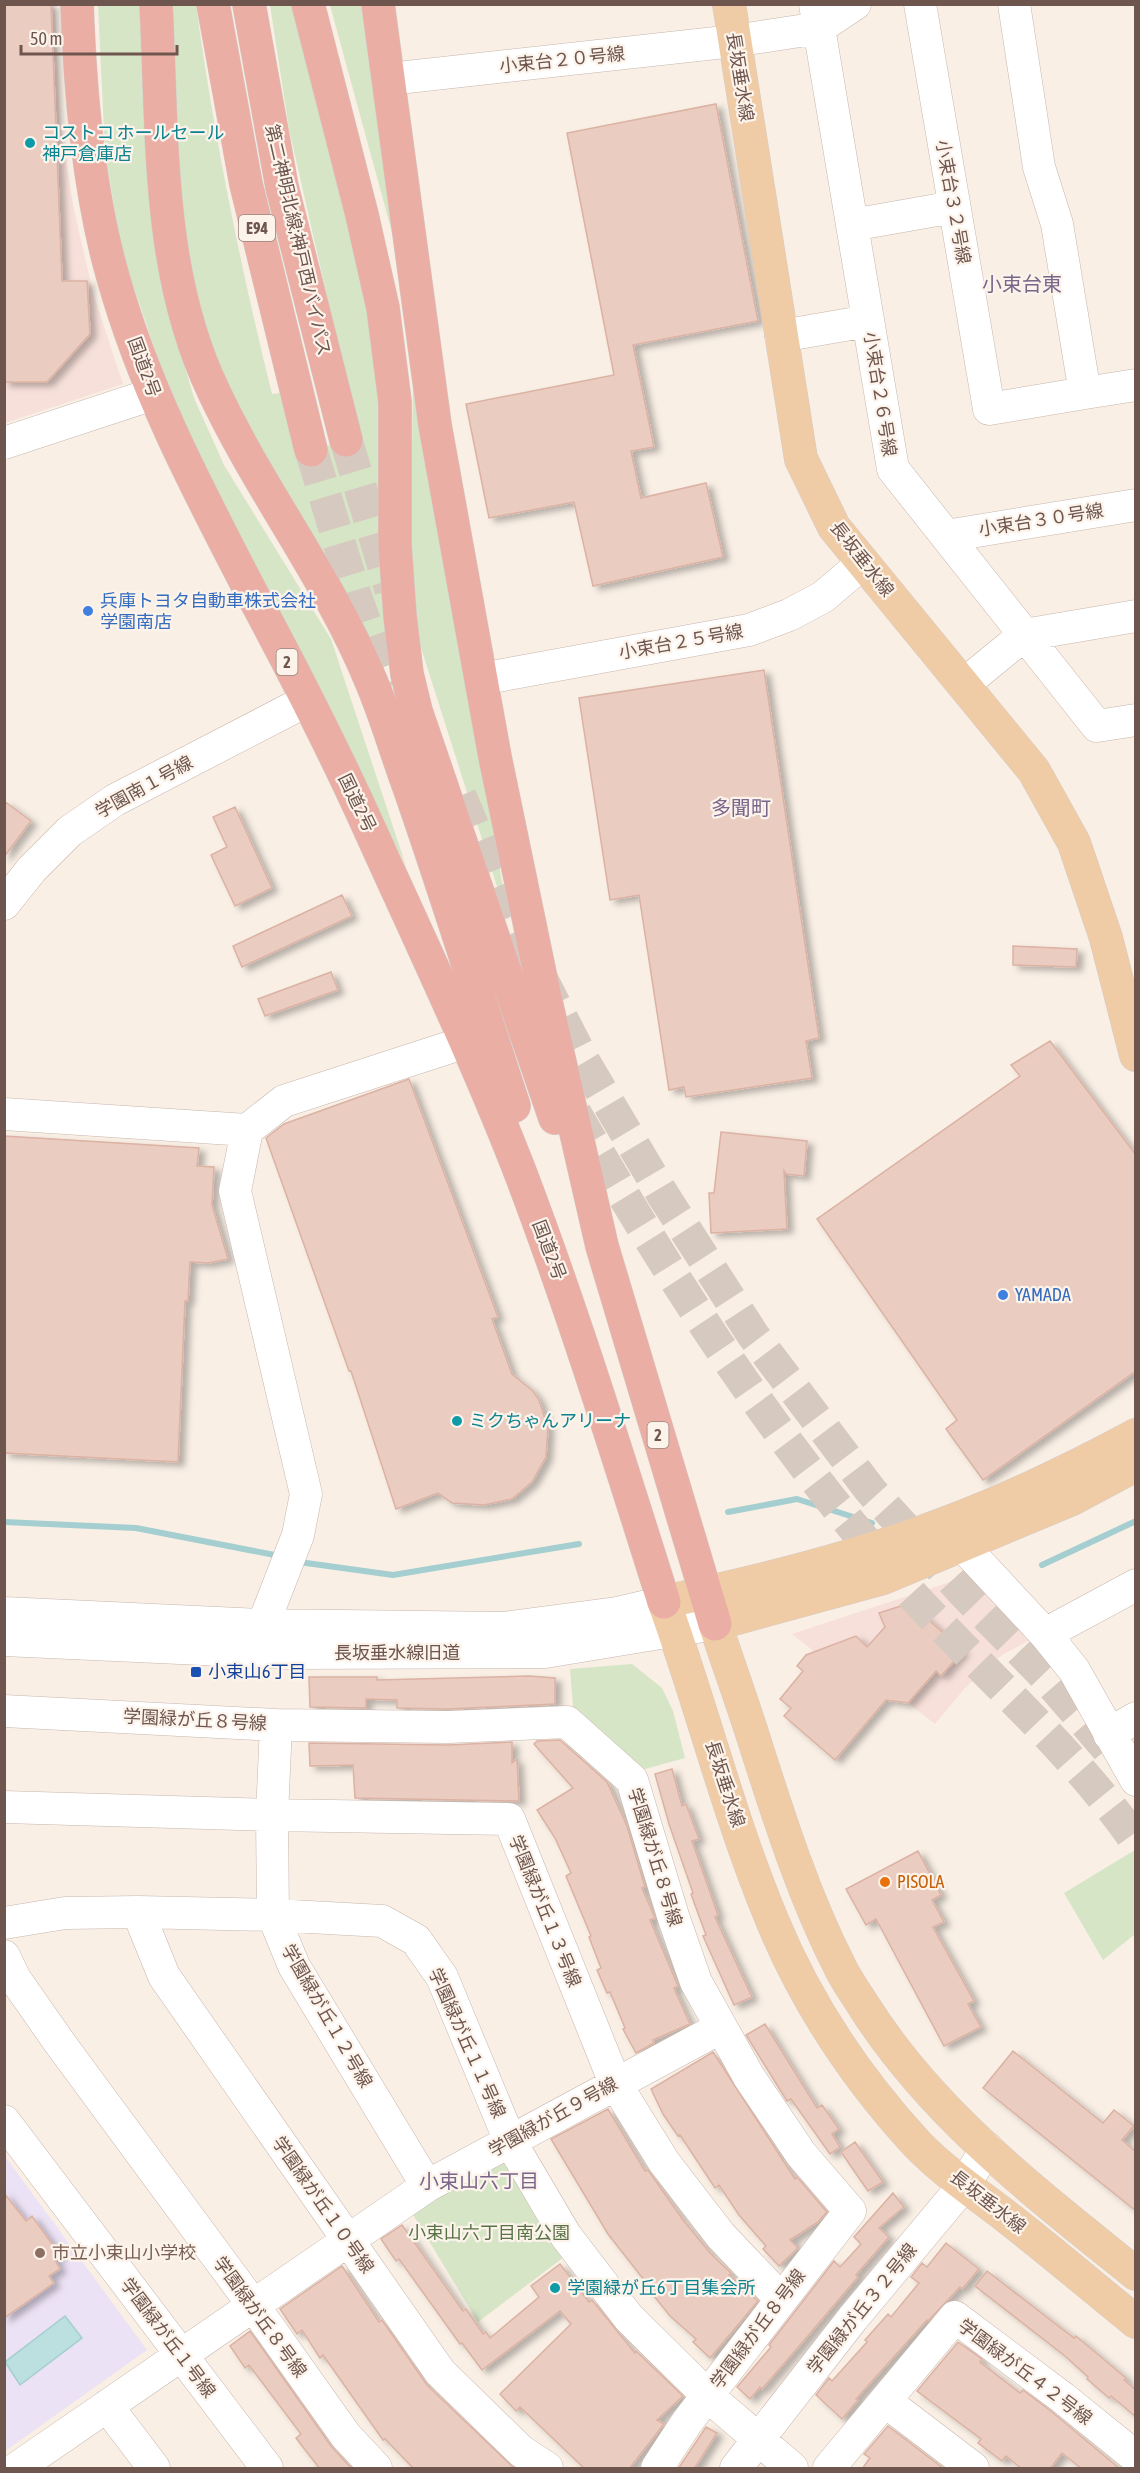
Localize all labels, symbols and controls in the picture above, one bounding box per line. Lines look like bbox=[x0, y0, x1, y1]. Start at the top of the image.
scale bar bbox=[21, 18, 177, 56]
text: 50 m bbox=[30, 28, 62, 49]
street label: 長坂垂水線 bbox=[723, 31, 758, 123]
street label: 小束台２０号線 bbox=[498, 42, 626, 77]
place label: コストコ ホールセール 神戸倉庫店 bbox=[42, 122, 224, 164]
street label: 第二神明北線;神戸西バイパス bbox=[262, 122, 335, 358]
marker: コストコ ホールセール 神戸倉庫店 bbox=[23, 136, 37, 150]
street label: 小束台３２号線 bbox=[932, 138, 975, 266]
road number: E94 bbox=[239, 215, 275, 241]
district label: 小束台東 bbox=[982, 272, 1062, 295]
street label: 小束台２６号線 bbox=[860, 330, 901, 458]
street label: 国道2号 bbox=[124, 334, 165, 400]
street label: 小束台３０号線 bbox=[977, 499, 1105, 540]
street label: 長坂垂水線 bbox=[826, 517, 898, 601]
place label: 兵庫トヨタ自動車株式会社 学園南店 bbox=[100, 590, 316, 632]
marker: 兵庫トヨタ自動車株式会社 学園南店 bbox=[81, 604, 95, 618]
street label: 小束台２５号線 bbox=[617, 620, 745, 663]
road number: 2 bbox=[276, 649, 298, 675]
street label: 学園南１号線 bbox=[91, 751, 196, 822]
street label: 国道2号 bbox=[334, 770, 381, 835]
district label: 多聞町 bbox=[711, 796, 771, 819]
street label: 国道2号 bbox=[528, 1217, 570, 1283]
place label: YAMADA bbox=[1015, 1284, 1071, 1305]
marker: YAMADA bbox=[996, 1288, 1010, 1302]
place label: ミクちゃんアリーナ bbox=[469, 1410, 631, 1431]
marker: ミクちゃんアリーナ bbox=[450, 1414, 464, 1428]
road number: 2 bbox=[648, 1422, 668, 1448]
street label: 長坂垂水線旧道 bbox=[334, 1642, 460, 1663]
place label: 小束山6丁目 bbox=[208, 1661, 306, 1682]
marker: 小束山6丁目 bbox=[189, 1665, 203, 1679]
street label: 学園緑が丘８号線 bbox=[123, 1705, 267, 1734]
street label: 長坂垂水線 bbox=[702, 1738, 749, 1830]
street label: 学園緑が丘８号線 bbox=[624, 1785, 687, 1929]
street label: 学園緑が丘１３号線 bbox=[505, 1832, 586, 1990]
place label: PISOLA bbox=[897, 1871, 944, 1892]
marker: PISOLA bbox=[878, 1875, 892, 1889]
street label: 学園緑が丘１２号線 bbox=[278, 1940, 377, 2091]
street label: 学園緑が丘１１号線 bbox=[425, 1965, 510, 2121]
street label: 学園緑が丘９号線 bbox=[485, 2072, 621, 2161]
street label: 学園緑が丘１０号線 bbox=[268, 2132, 378, 2277]
street label: 長坂垂水線 bbox=[946, 2166, 1030, 2238]
district label: 小束山六丁目 bbox=[419, 2169, 539, 2192]
park label: 小束山六丁目南公園 bbox=[408, 2222, 570, 2243]
street label: 学園緑が丘３２号線 bbox=[802, 2239, 921, 2378]
place label: 市立小束山小学校 bbox=[52, 2242, 196, 2263]
marker: 市立小束山小学校 bbox=[33, 2246, 47, 2260]
street label: 学園緑が丘８号線 bbox=[210, 2252, 311, 2381]
street label: 学園緑が丘８号線 bbox=[706, 2265, 809, 2393]
street label: 学園緑が丘１号線 bbox=[117, 2274, 220, 2402]
place label: 学園緑が丘6丁目集会所 bbox=[567, 2277, 755, 2298]
marker: 学園緑が丘6丁目集会所 bbox=[548, 2281, 562, 2295]
street label: 学園緑が丘４２号線 bbox=[954, 2314, 1096, 2429]

